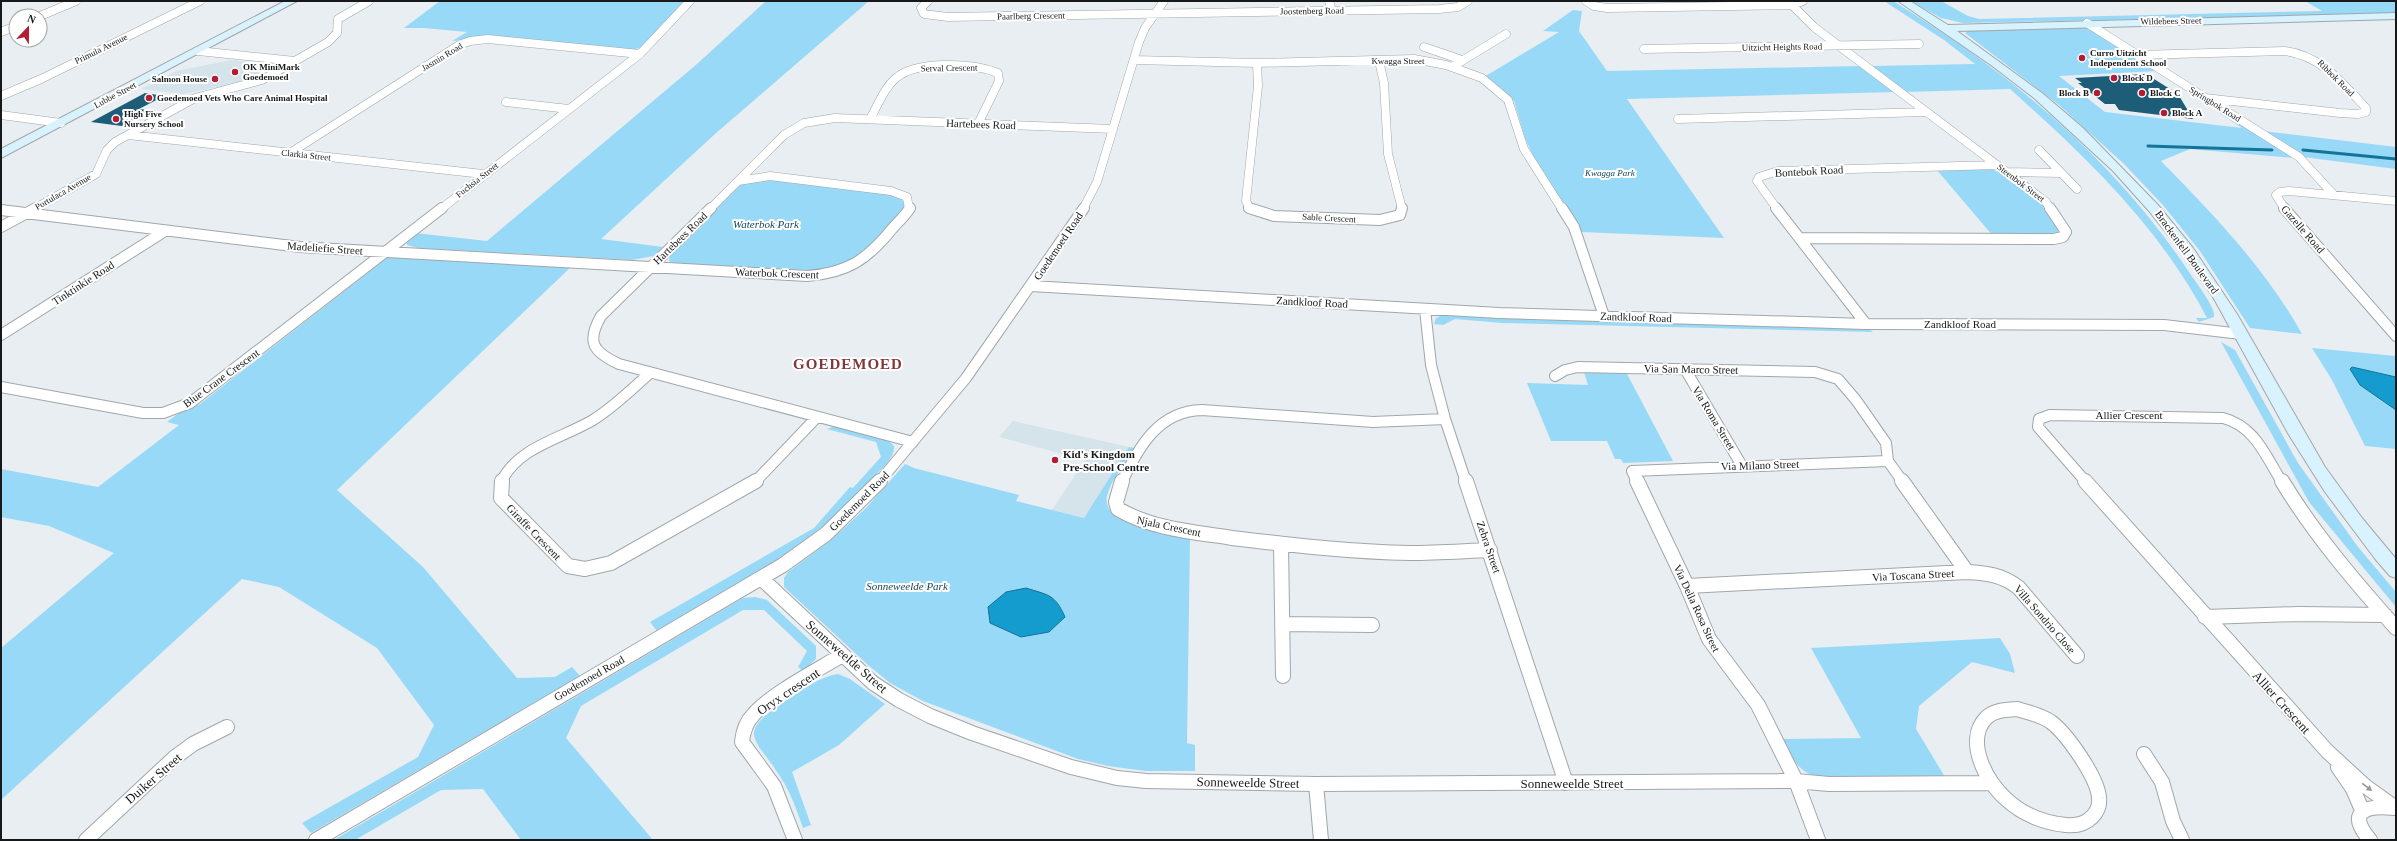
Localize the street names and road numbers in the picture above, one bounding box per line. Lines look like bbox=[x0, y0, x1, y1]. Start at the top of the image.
street label: Joostenberg Road bbox=[1280, 5, 1345, 17]
street label: Paarlberg Crescent bbox=[997, 10, 1066, 22]
street label: Wildebees Street bbox=[2140, 15, 2202, 27]
street label: Primula Avenue bbox=[73, 32, 129, 66]
street label: Jasmin Road bbox=[420, 41, 465, 73]
street label: Uitzicht Heights Road bbox=[1742, 41, 1823, 53]
street label: Kwagga Street bbox=[1371, 56, 1425, 66]
street label: Ribbok Road bbox=[2316, 58, 2357, 99]
street label: Serval Crescent bbox=[921, 62, 978, 73]
street label: Lubbe Street bbox=[92, 80, 138, 110]
street label: Springbok Road bbox=[2187, 84, 2243, 124]
street label: Hartebees Road bbox=[946, 117, 1017, 131]
street label: Clarkia Street bbox=[281, 147, 332, 163]
street label: Fuchsia Street bbox=[454, 160, 501, 200]
street label: Steenbok Street bbox=[1995, 162, 2047, 204]
street label: Bontebok Road bbox=[1774, 163, 1844, 179]
street label: Portulaca Avenue bbox=[33, 172, 93, 212]
street label: Gazelle Road bbox=[2279, 203, 2327, 256]
street label: Brackenfell Boulevard bbox=[2153, 208, 2221, 296]
street label: Hartebees Road bbox=[651, 209, 710, 267]
street label: Goedemoed Road bbox=[1031, 209, 1085, 282]
street label: Sable Crescent bbox=[1302, 212, 1357, 224]
street label: Madeliefie Street bbox=[287, 239, 363, 257]
street label: Tinktinkie Road bbox=[50, 258, 117, 307]
street label: Waterbok Crescent bbox=[735, 266, 819, 280]
street label: Zandkloof Road bbox=[1276, 294, 1349, 310]
street label: Zandkloof Road bbox=[1600, 310, 1673, 324]
street label: Zandkloof Road bbox=[1924, 318, 1996, 330]
street label: Blue Crane Crescent bbox=[181, 346, 261, 410]
street label: Via San Marco Street bbox=[1644, 362, 1738, 376]
street label: Via Roma Street bbox=[1690, 384, 1738, 452]
street label: Allier Crescent bbox=[2096, 409, 2162, 421]
street label: Via Milano Street bbox=[1721, 458, 1799, 472]
street label: Goedemoed Road bbox=[827, 468, 892, 533]
street label: Giraffe Crescent bbox=[504, 502, 564, 562]
street label: Njala Crescent bbox=[1136, 513, 1202, 539]
street label: Zebra Street bbox=[1475, 519, 1503, 575]
street label: Via Della Rosa Street bbox=[1671, 562, 1723, 654]
street label: Via Toscana Street bbox=[1872, 567, 1954, 583]
street label: Villa Sondrio Close bbox=[2012, 582, 2078, 656]
street label: Sonneweelde Street bbox=[803, 617, 891, 696]
street label: Goedemoed Road bbox=[552, 653, 627, 703]
street label: Oryx crescent bbox=[754, 665, 823, 718]
street label: Allier Crescent bbox=[2250, 668, 2314, 737]
street label: Duiker Street bbox=[122, 750, 185, 807]
street label: Sonneweelde Street bbox=[1196, 774, 1300, 791]
street label: Sonneweelde Street bbox=[1521, 776, 1624, 791]

